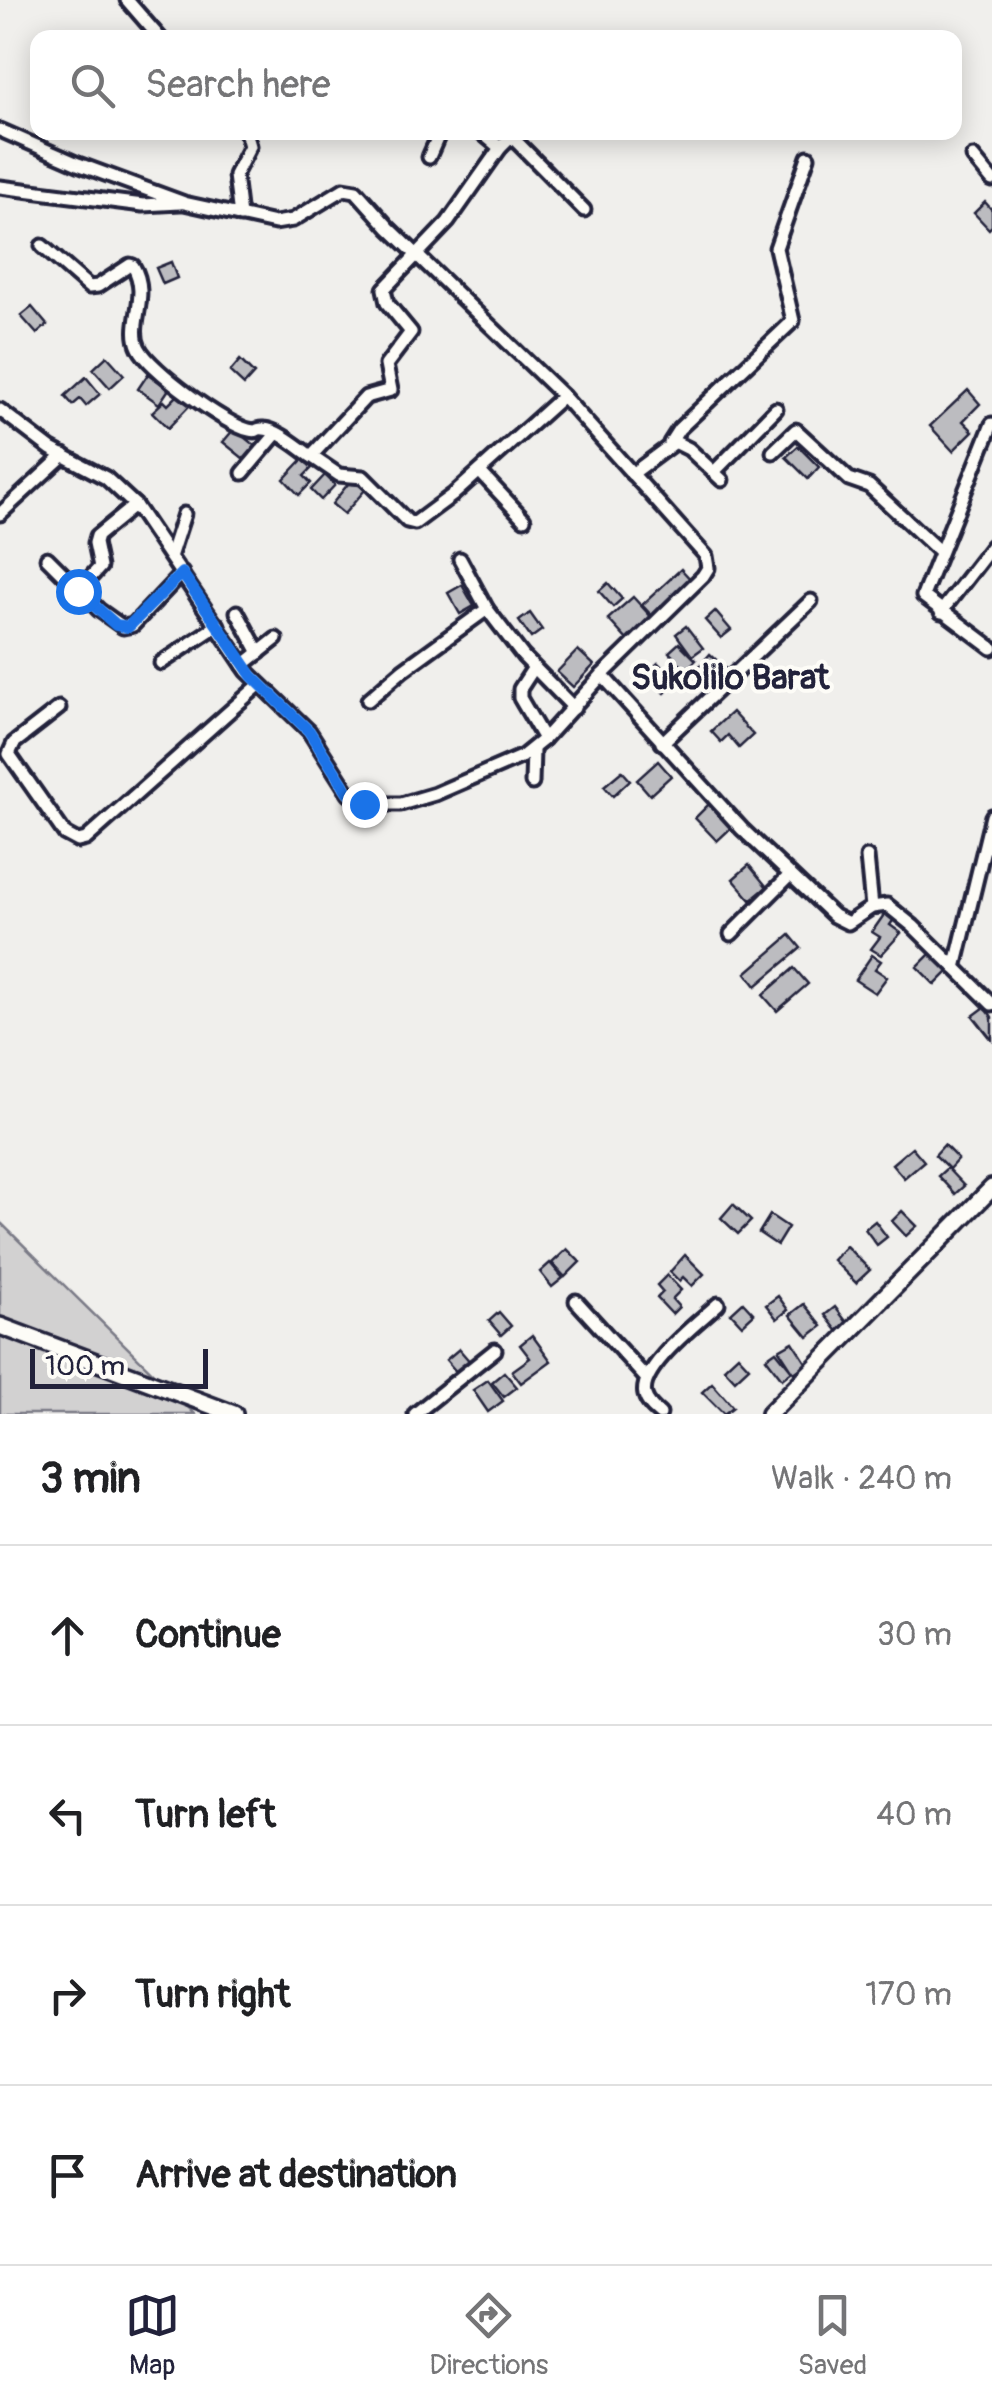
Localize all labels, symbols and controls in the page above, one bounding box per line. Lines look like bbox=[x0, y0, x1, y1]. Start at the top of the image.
search box bbox=[30, 30, 962, 140]
icon: search bbox=[65, 58, 120, 113]
text: Search here bbox=[145, 61, 331, 109]
route start bbox=[56, 569, 102, 615]
district label: Sukolilo Barat bbox=[631, 656, 830, 700]
route end bbox=[342, 782, 388, 828]
scale bar bbox=[30, 1344, 208, 1388]
text: 100 m bbox=[45, 1349, 125, 1384]
text: 3 min bbox=[40, 1453, 141, 1505]
text: Walk · 240 m bbox=[771, 1459, 952, 1499]
icon: ahead bbox=[40, 1608, 95, 1663]
text: Continue bbox=[135, 1611, 281, 1659]
text: 30 m bbox=[877, 1615, 952, 1655]
icon: left bbox=[40, 1788, 95, 1843]
text: Turn left bbox=[135, 1791, 276, 1839]
text: 40 m bbox=[876, 1795, 952, 1835]
icon: right bbox=[40, 1968, 95, 2023]
text: Turn right bbox=[135, 1971, 290, 2019]
text: 170 m bbox=[865, 1975, 952, 2015]
icon: arrive bbox=[40, 2148, 95, 2203]
text: Arrive at destination bbox=[135, 2151, 457, 2199]
tab: Map bbox=[125, 2288, 180, 2383]
tab: Directions bbox=[429, 2288, 548, 2383]
tab: Saved bbox=[798, 2288, 867, 2383]

